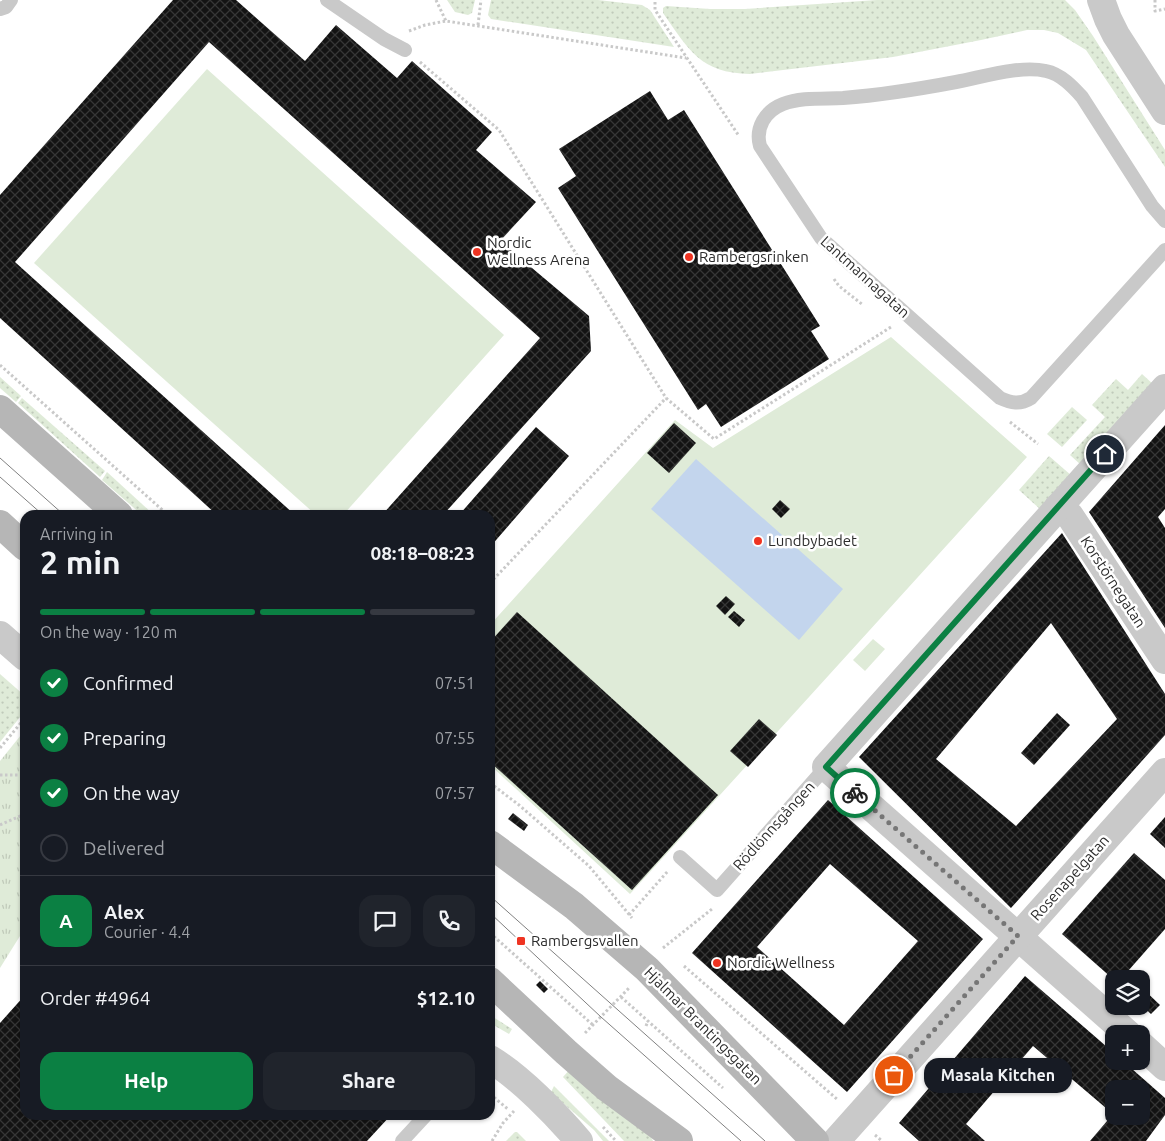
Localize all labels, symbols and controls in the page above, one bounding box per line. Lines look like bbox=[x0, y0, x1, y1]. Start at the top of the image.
street label: Lantmannagatan bbox=[817, 232, 913, 321]
place label: Nordic Wellness Arena bbox=[487, 234, 590, 268]
marker: Nordic Wellness Arena bbox=[471, 246, 483, 258]
place label: Rambergsrinken bbox=[699, 248, 809, 265]
marker: Rambergsrinken bbox=[683, 251, 695, 263]
pin bbox=[1084, 433, 1126, 475]
icon: home bbox=[1091, 440, 1119, 468]
text: Arriving in bbox=[40, 525, 113, 543]
place label: Lundbybadet bbox=[768, 532, 857, 549]
street label: Korstörnegatan bbox=[1078, 533, 1149, 631]
marker: Lundbybadet bbox=[752, 535, 764, 547]
text: 08:18–08:23 bbox=[370, 542, 475, 564]
text: 2 min bbox=[40, 544, 121, 580]
text: On the way · 120 m bbox=[40, 623, 177, 641]
icon: check bbox=[40, 669, 68, 697]
text: Confirmed bbox=[83, 672, 174, 694]
text: 07:51 bbox=[435, 674, 475, 692]
icon: check bbox=[40, 724, 68, 752]
text: Preparing bbox=[83, 727, 167, 749]
text: 07:55 bbox=[435, 729, 475, 747]
courier bbox=[830, 768, 880, 818]
street label: Rödlönnsgången bbox=[729, 778, 818, 874]
icon: check bbox=[40, 779, 68, 807]
icon: bike bbox=[841, 779, 869, 807]
text: On the way bbox=[83, 782, 180, 804]
text: 07:57 bbox=[435, 784, 475, 802]
street label: Rosenapelgatan bbox=[1027, 832, 1112, 924]
text: Delivered bbox=[83, 837, 165, 859]
button: chat bbox=[359, 895, 411, 947]
button: phone bbox=[423, 895, 475, 947]
text: Alex bbox=[104, 901, 144, 923]
text: A bbox=[59, 910, 73, 932]
text: Courier · 4.4 bbox=[104, 923, 190, 941]
place label: Rambergsvallen bbox=[531, 932, 639, 949]
marker: Rambergsvallen bbox=[515, 935, 527, 947]
place label: Nordic Wellness bbox=[727, 954, 835, 971]
marker: Nordic Wellness bbox=[711, 957, 723, 969]
street label: Hjalmar Brantingsgatan bbox=[641, 964, 765, 1088]
map controls bbox=[1105, 970, 1150, 1125]
button: layers bbox=[1105, 970, 1150, 1015]
text: Order #4964 bbox=[40, 987, 150, 1009]
text: $12.10 bbox=[417, 987, 475, 1009]
button: + bbox=[1105, 1025, 1150, 1070]
button: Help bbox=[40, 1052, 253, 1110]
button: Share bbox=[263, 1052, 475, 1110]
pin bbox=[873, 1054, 915, 1096]
callout: Masala Kitchen bbox=[924, 1058, 1072, 1092]
icon: bag bbox=[880, 1061, 908, 1089]
text: Masala Kitchen bbox=[941, 1066, 1055, 1084]
button: − bbox=[1105, 1080, 1150, 1125]

